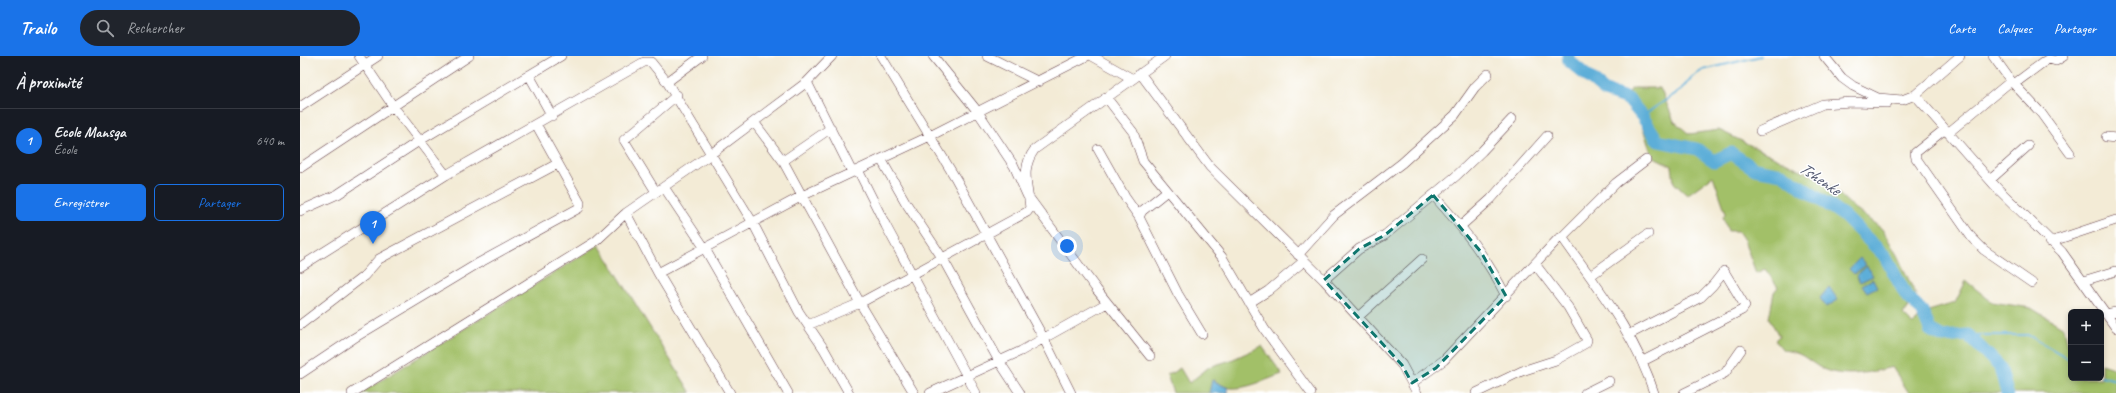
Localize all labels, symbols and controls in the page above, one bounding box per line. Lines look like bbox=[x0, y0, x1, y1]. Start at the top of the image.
search box bbox=[80, 10, 360, 46]
text: Trailo bbox=[20, 16, 56, 40]
icon: search bbox=[94, 17, 116, 39]
text: Rechercher bbox=[126, 19, 184, 38]
text: Carte bbox=[1948, 20, 1975, 37]
text: Calques bbox=[1997, 20, 2032, 37]
text: Partager bbox=[2054, 20, 2096, 37]
text: À proximité bbox=[16, 72, 81, 93]
text: Ecole Mansga bbox=[54, 123, 126, 142]
text: 1 bbox=[26, 133, 32, 149]
text: 640 m bbox=[256, 133, 284, 149]
text: École bbox=[54, 142, 77, 158]
water label: Tshenke bbox=[1795, 157, 1846, 201]
button: Enregistrer bbox=[16, 184, 146, 221]
button: Partager bbox=[154, 184, 284, 221]
pin: 1 bbox=[360, 211, 386, 244]
your location bbox=[1057, 236, 1077, 256]
map controls bbox=[2068, 309, 2104, 381]
button: + bbox=[2068, 309, 2104, 345]
button: − bbox=[2068, 345, 2104, 381]

